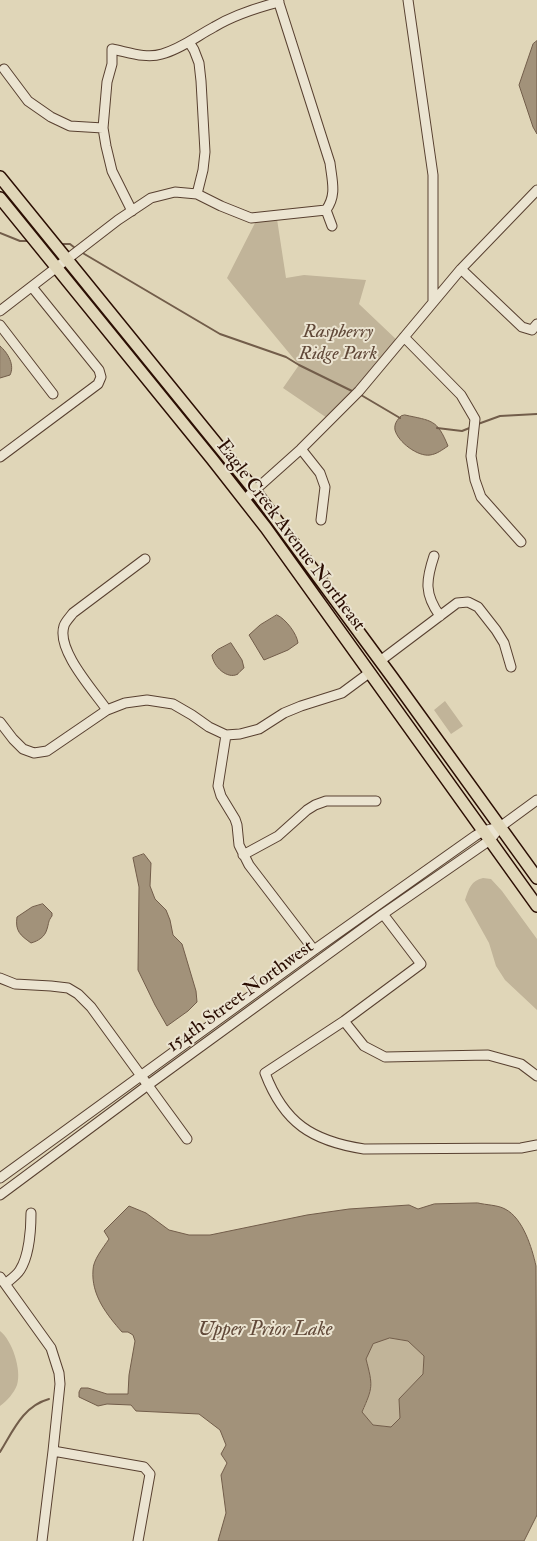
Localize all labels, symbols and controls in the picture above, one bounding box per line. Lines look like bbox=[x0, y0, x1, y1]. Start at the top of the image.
park label: Raspberry Ridge Park bbox=[299, 322, 377, 366]
street label: Eagle Creek Avenue Northeast bbox=[211, 436, 369, 636]
street label: 154th Street Northwest bbox=[163, 936, 319, 1058]
water label: Upper Prior Lake bbox=[198, 1319, 332, 1343]

